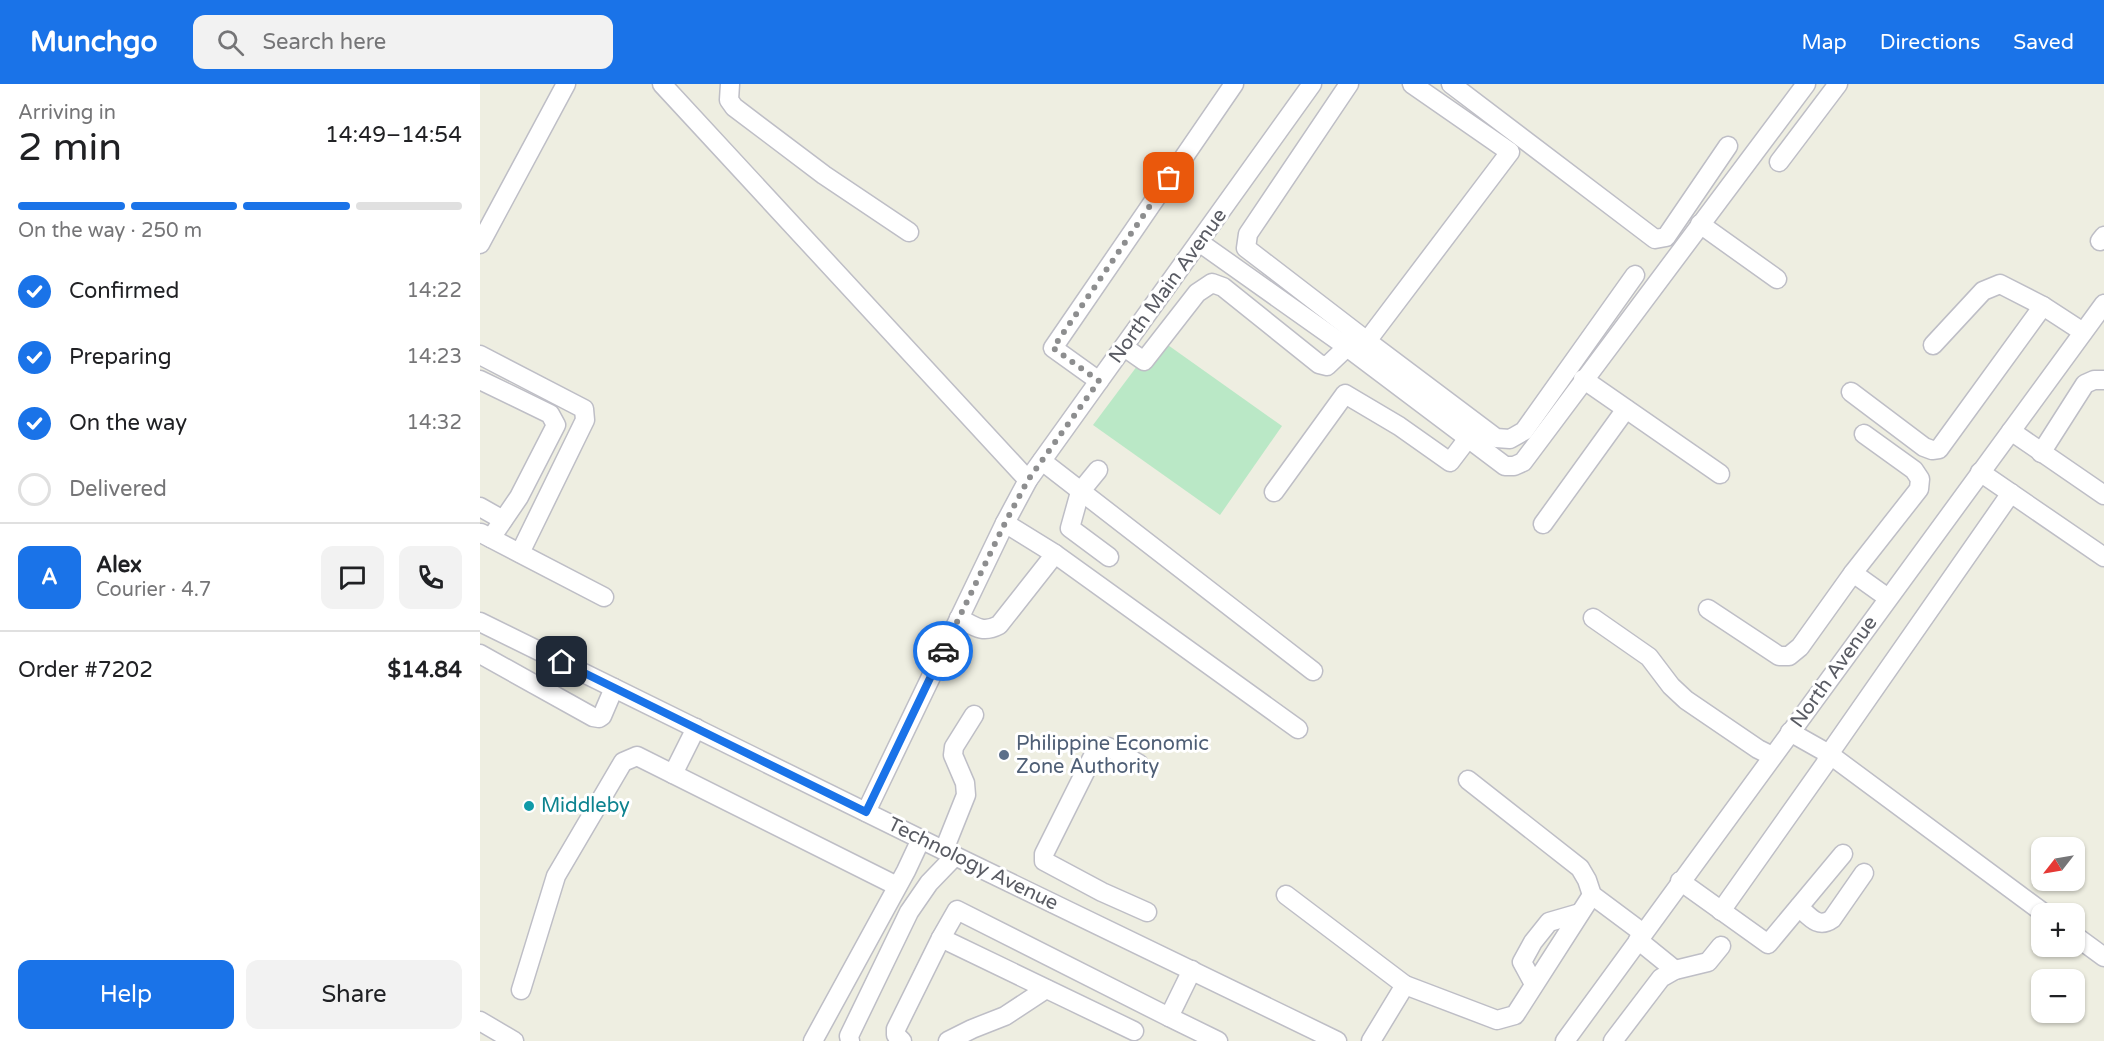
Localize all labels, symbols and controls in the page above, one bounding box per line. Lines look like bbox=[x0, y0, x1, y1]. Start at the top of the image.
search box bbox=[193, 15, 613, 69]
text: Munchgo bbox=[30, 25, 157, 59]
icon: search bbox=[214, 26, 247, 59]
text: Search here bbox=[262, 29, 386, 55]
text: Map bbox=[1801, 30, 1847, 55]
text: Directions bbox=[1880, 30, 1980, 55]
text: Saved bbox=[2013, 30, 2074, 55]
text: Arriving in bbox=[18, 101, 116, 125]
text: 14:49–14:54 bbox=[325, 122, 462, 148]
text: 2 min bbox=[18, 124, 122, 171]
pin bbox=[1143, 152, 1194, 203]
icon: bag bbox=[1152, 161, 1185, 194]
street label: North Main Avenue bbox=[1104, 204, 1232, 368]
text: On the way · 250 m bbox=[18, 219, 202, 243]
icon: check bbox=[18, 275, 51, 308]
text: Confirmed bbox=[69, 278, 179, 304]
text: 14:22 bbox=[407, 279, 462, 303]
icon: check bbox=[18, 341, 51, 374]
text: Preparing bbox=[69, 344, 172, 370]
text: 14:23 bbox=[407, 345, 462, 369]
icon: check bbox=[18, 407, 51, 440]
text: On the way bbox=[69, 410, 187, 436]
text: 14:32 bbox=[407, 411, 462, 435]
text: Delivered bbox=[69, 476, 167, 502]
button: chat bbox=[321, 546, 384, 609]
button: phone bbox=[399, 546, 462, 609]
text: Alex bbox=[96, 552, 142, 578]
text: A bbox=[41, 564, 58, 590]
text: Courier · 4.7 bbox=[96, 578, 211, 602]
street label: North Avenue bbox=[1785, 611, 1883, 733]
courier bbox=[913, 621, 973, 681]
icon: car bbox=[927, 635, 960, 668]
pin bbox=[536, 636, 587, 687]
icon: home bbox=[545, 645, 578, 678]
text: Order #7202 bbox=[18, 657, 153, 683]
text: $14.84 bbox=[388, 657, 462, 683]
place label: Philippine Economic Zone Authority bbox=[1016, 732, 1209, 779]
marker: Philippine Economic Zone Authority bbox=[997, 748, 1011, 762]
place label: Middleby bbox=[541, 794, 630, 818]
marker: Middleby bbox=[522, 799, 536, 813]
street label: Technology Avenue bbox=[884, 812, 1062, 916]
north arrow bbox=[2031, 837, 2085, 891]
map controls bbox=[2031, 837, 2085, 1023]
button: + bbox=[2031, 903, 2085, 957]
button: Help bbox=[18, 960, 234, 1029]
button: Share bbox=[246, 960, 462, 1029]
button: − bbox=[2031, 969, 2085, 1023]

